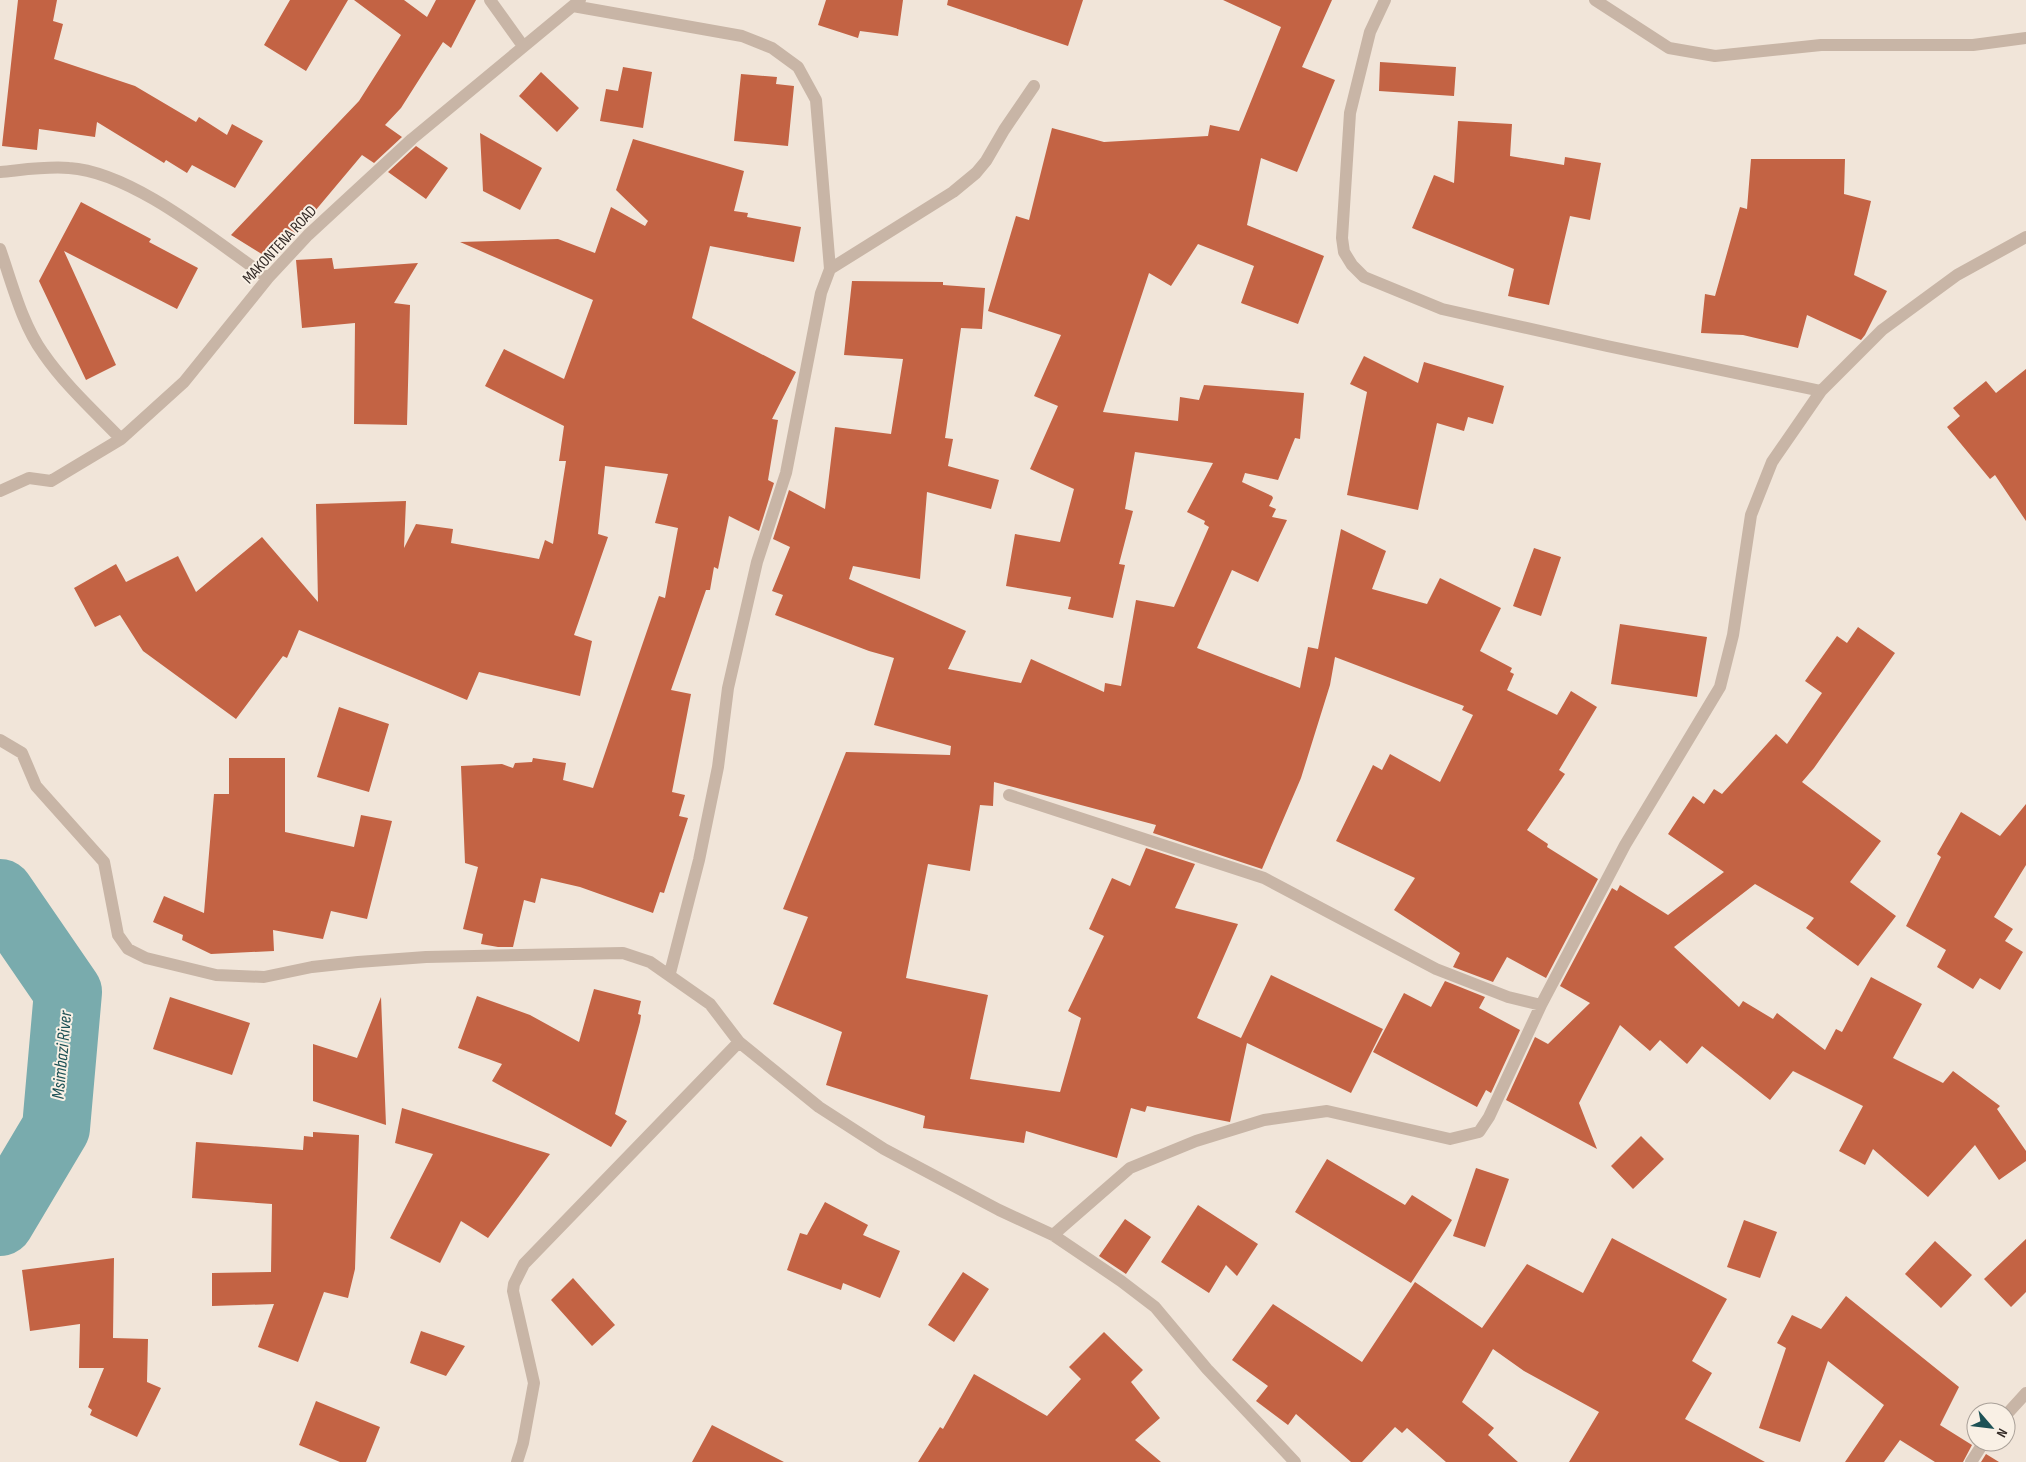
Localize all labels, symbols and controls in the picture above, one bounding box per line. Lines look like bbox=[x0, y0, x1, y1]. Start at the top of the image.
street label: MAKONTENA ROAD bbox=[239, 202, 321, 288]
water label: Msimbazi River bbox=[48, 1009, 76, 1100]
north arrow bbox=[1966, 1402, 2016, 1452]
text: N bbox=[1993, 1426, 2011, 1440]

